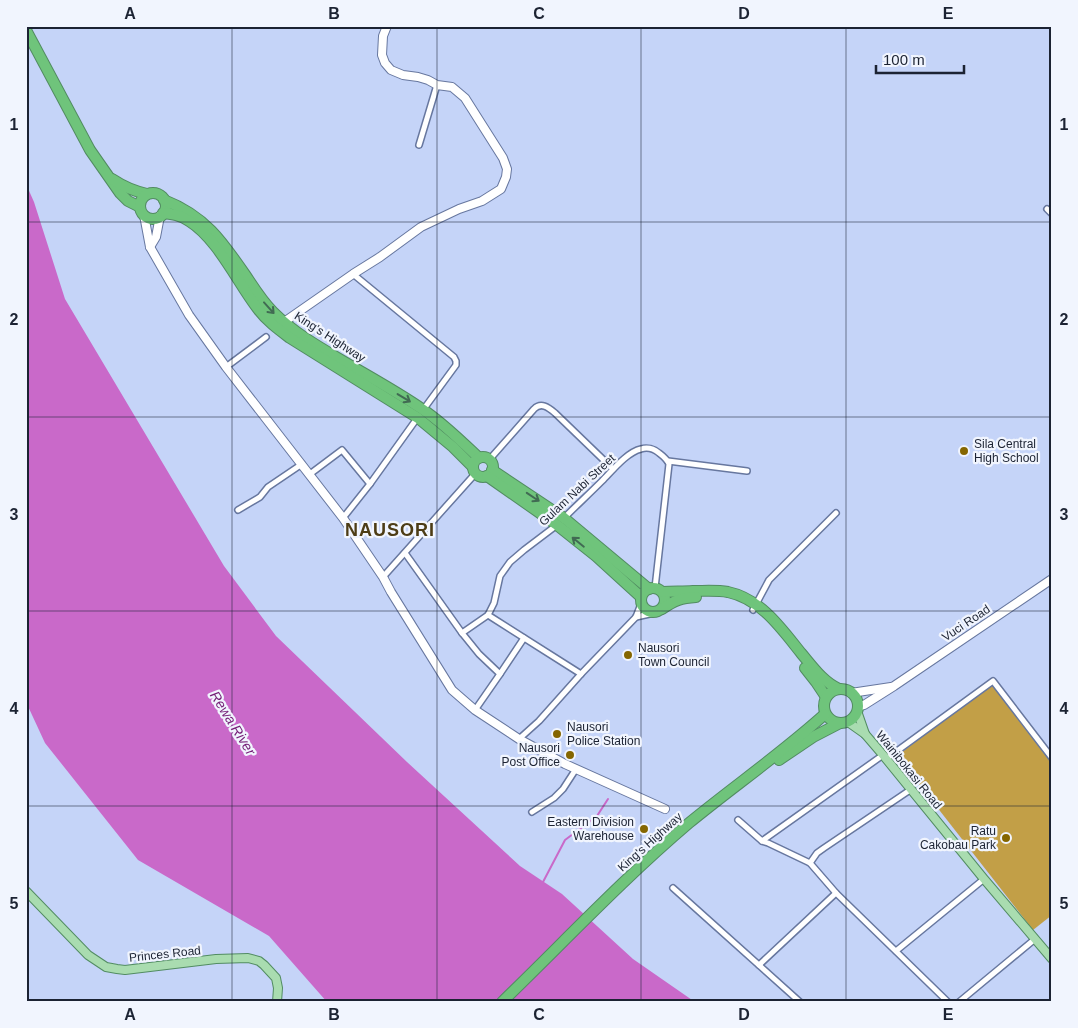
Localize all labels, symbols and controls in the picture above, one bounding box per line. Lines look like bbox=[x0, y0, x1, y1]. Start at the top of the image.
text: A bbox=[124, 5, 136, 22]
text: B bbox=[328, 5, 340, 22]
text: C bbox=[533, 5, 545, 22]
text: D bbox=[738, 5, 750, 22]
text: E bbox=[943, 5, 954, 22]
scale bar bbox=[876, 42, 963, 74]
text: 100 m bbox=[883, 51, 925, 68]
text: 1 bbox=[10, 116, 19, 133]
text: 1 bbox=[1060, 116, 1069, 133]
one-way arrow bbox=[264, 301, 275, 314]
street label: King's Highway bbox=[292, 309, 368, 365]
text: 2 bbox=[10, 311, 19, 328]
text: 2 bbox=[1060, 311, 1069, 328]
one-way arrow bbox=[397, 392, 411, 403]
place label: Sila Central High School bbox=[974, 437, 1039, 465]
marker: Sila Central High School bbox=[958, 445, 970, 457]
street label: Gulam Nabi Street bbox=[536, 451, 618, 529]
one-way arrow bbox=[525, 492, 539, 502]
text: 3 bbox=[10, 506, 19, 523]
text: 3 bbox=[1060, 506, 1069, 523]
district label: NAUSORI bbox=[345, 520, 435, 540]
one-way arrow bbox=[572, 536, 585, 547]
street label: Vuci Road bbox=[939, 602, 993, 644]
place label: Nausori Town Council bbox=[638, 641, 709, 669]
marker: Nausori Town Council bbox=[622, 649, 634, 661]
water label: Rewa River bbox=[207, 688, 260, 759]
text: 4 bbox=[10, 700, 19, 717]
text: 4 bbox=[1060, 700, 1069, 717]
place label: Nausori Police Station bbox=[567, 720, 640, 748]
marker: Nausori Police Station bbox=[551, 728, 563, 740]
street label: Wainibokasi Road bbox=[873, 728, 945, 812]
place label: Nausori Post Office bbox=[502, 741, 560, 769]
marker: Nausori Post Office bbox=[564, 749, 576, 761]
street label: King's Highway bbox=[615, 809, 685, 875]
place label: Eastern Division Warehouse bbox=[547, 815, 634, 843]
marker: Eastern Division Warehouse bbox=[638, 823, 650, 835]
place label: Ratu Cakobau Park bbox=[920, 824, 997, 852]
marker: Ratu Cakobau Park bbox=[1000, 832, 1012, 844]
text: 5 bbox=[10, 895, 19, 912]
text: 5 bbox=[1060, 895, 1069, 912]
street label: Princes Road bbox=[128, 943, 202, 965]
text: A bbox=[124, 1006, 136, 1023]
text: B bbox=[328, 1006, 340, 1023]
text: C bbox=[533, 1006, 545, 1023]
text: D bbox=[738, 1006, 750, 1023]
text: E bbox=[943, 1006, 954, 1023]

